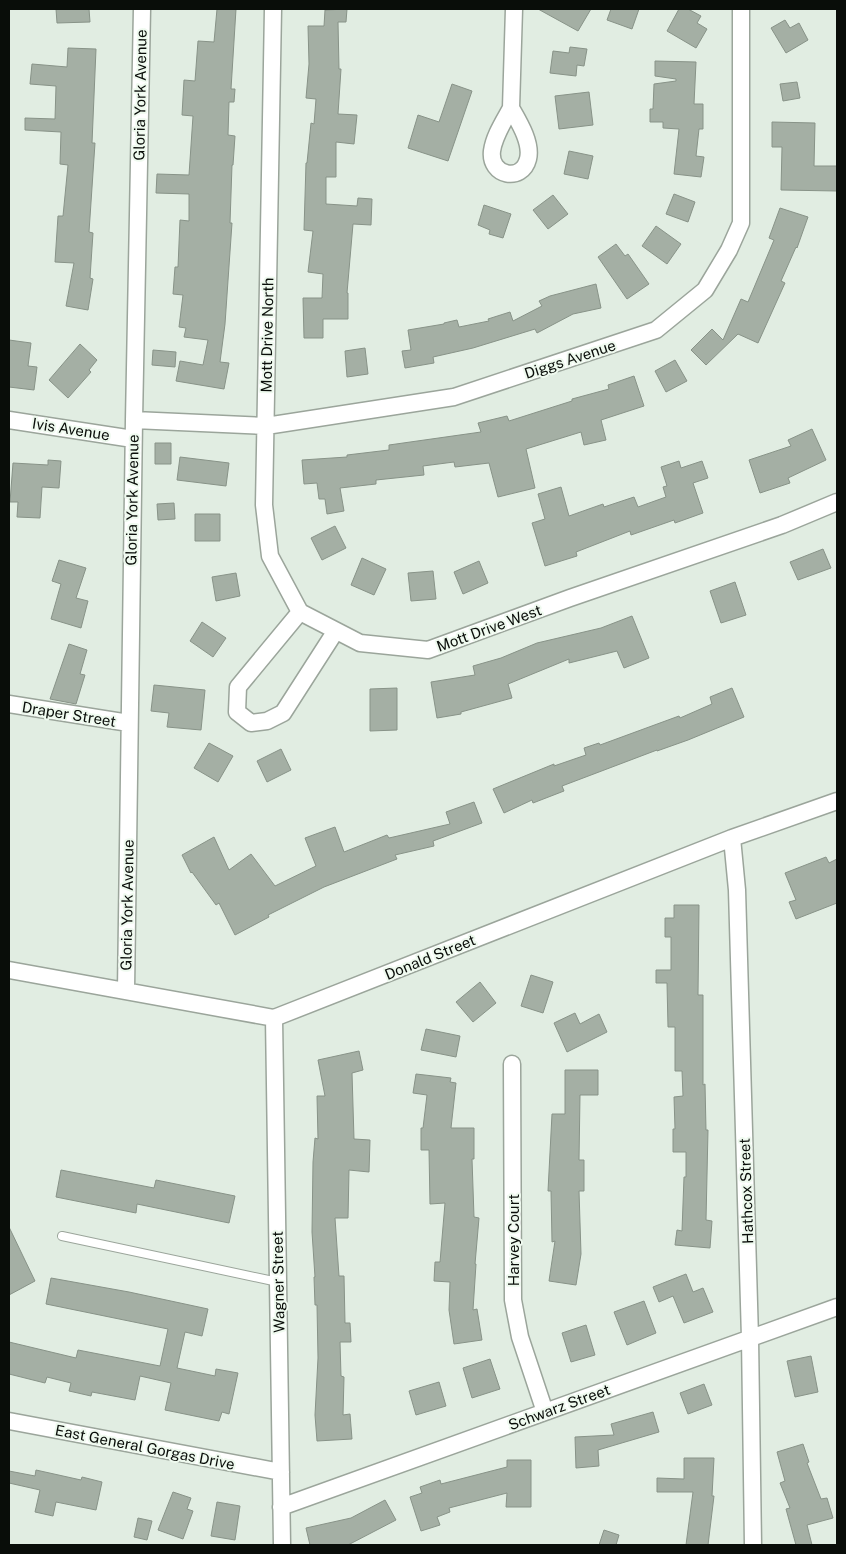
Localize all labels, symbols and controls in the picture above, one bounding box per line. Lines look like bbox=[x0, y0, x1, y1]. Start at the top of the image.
street label: Gloria York Avenue bbox=[130, 29, 150, 161]
street label: Mott Drive North bbox=[257, 277, 277, 393]
street label: Diggs Avenue bbox=[522, 336, 618, 382]
street label: Ivis Avenue bbox=[31, 414, 111, 444]
street label: Gloria York Avenue bbox=[122, 434, 142, 566]
street label: Mott Drive West bbox=[434, 601, 544, 655]
street label: Draper Street bbox=[21, 698, 117, 730]
street label: Gloria York Avenue bbox=[117, 839, 137, 971]
street label: Donald Street bbox=[382, 931, 478, 983]
street label: Hathcox Street bbox=[736, 1138, 756, 1244]
street label: Harvey Court bbox=[505, 1194, 522, 1286]
street label: Wagner Street bbox=[269, 1231, 287, 1333]
street label: Schwarz Street bbox=[506, 1381, 612, 1433]
street label: East General Gorgas Drive bbox=[54, 1421, 236, 1473]

